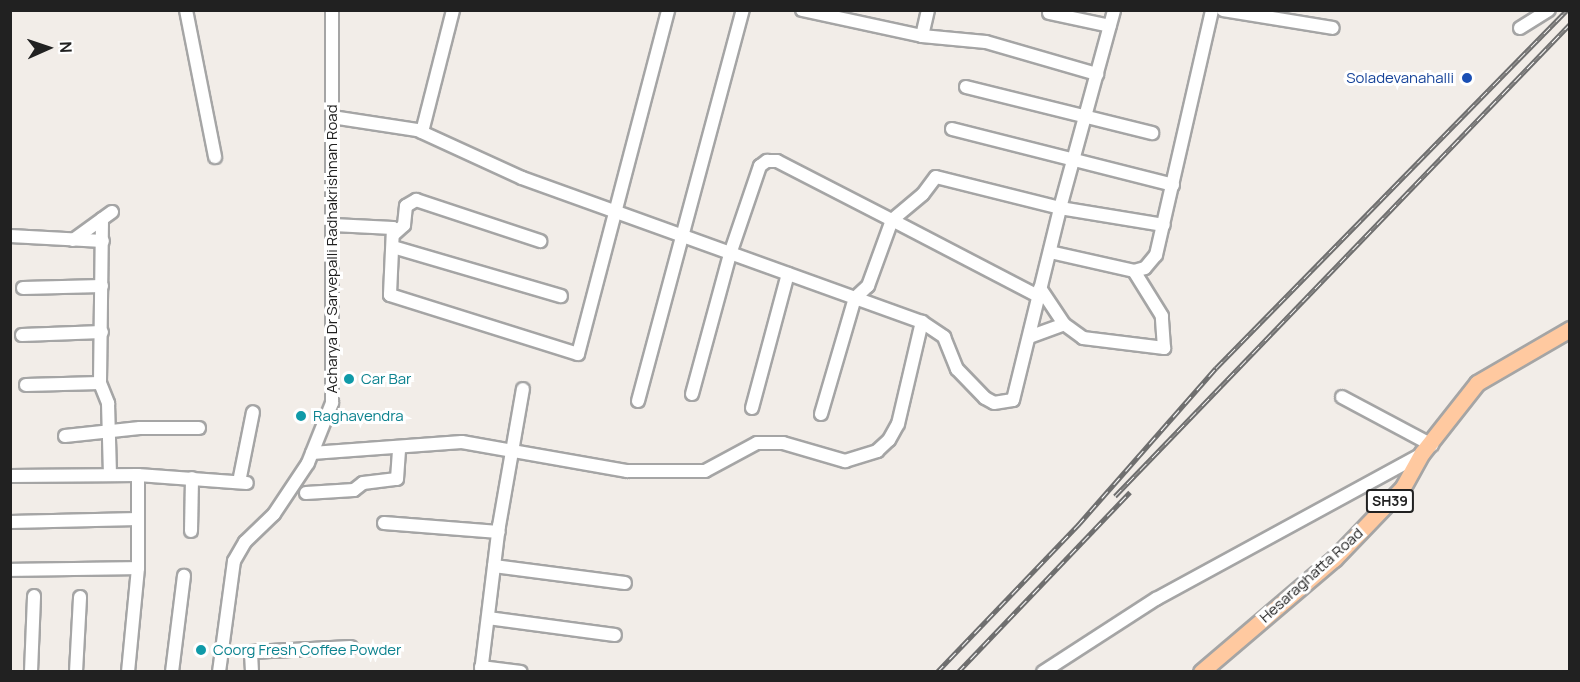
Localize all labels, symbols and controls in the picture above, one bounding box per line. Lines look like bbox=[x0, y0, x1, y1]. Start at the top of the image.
north arrow bbox=[18, 18, 78, 78]
text: N bbox=[55, 41, 77, 53]
place label: Soladevanahalli bbox=[1346, 69, 1454, 87]
marker: Soladevanahalli bbox=[1458, 69, 1476, 87]
street label: Acharya Dr Sarvepalli Radhakrishnan Road bbox=[323, 104, 341, 394]
place label: Car Bar bbox=[361, 370, 411, 388]
marker: Car Bar bbox=[342, 372, 356, 386]
place label: Raghavendra bbox=[313, 407, 404, 425]
marker: Raghavendra bbox=[294, 409, 308, 423]
road number: SH39 bbox=[1364, 490, 1416, 512]
street label: Hesaraghatta Road bbox=[1256, 524, 1366, 626]
place label: Coorg Fresh Coffee Powder bbox=[213, 641, 401, 659]
marker: Coorg Fresh Coffee Powder bbox=[194, 643, 208, 657]

